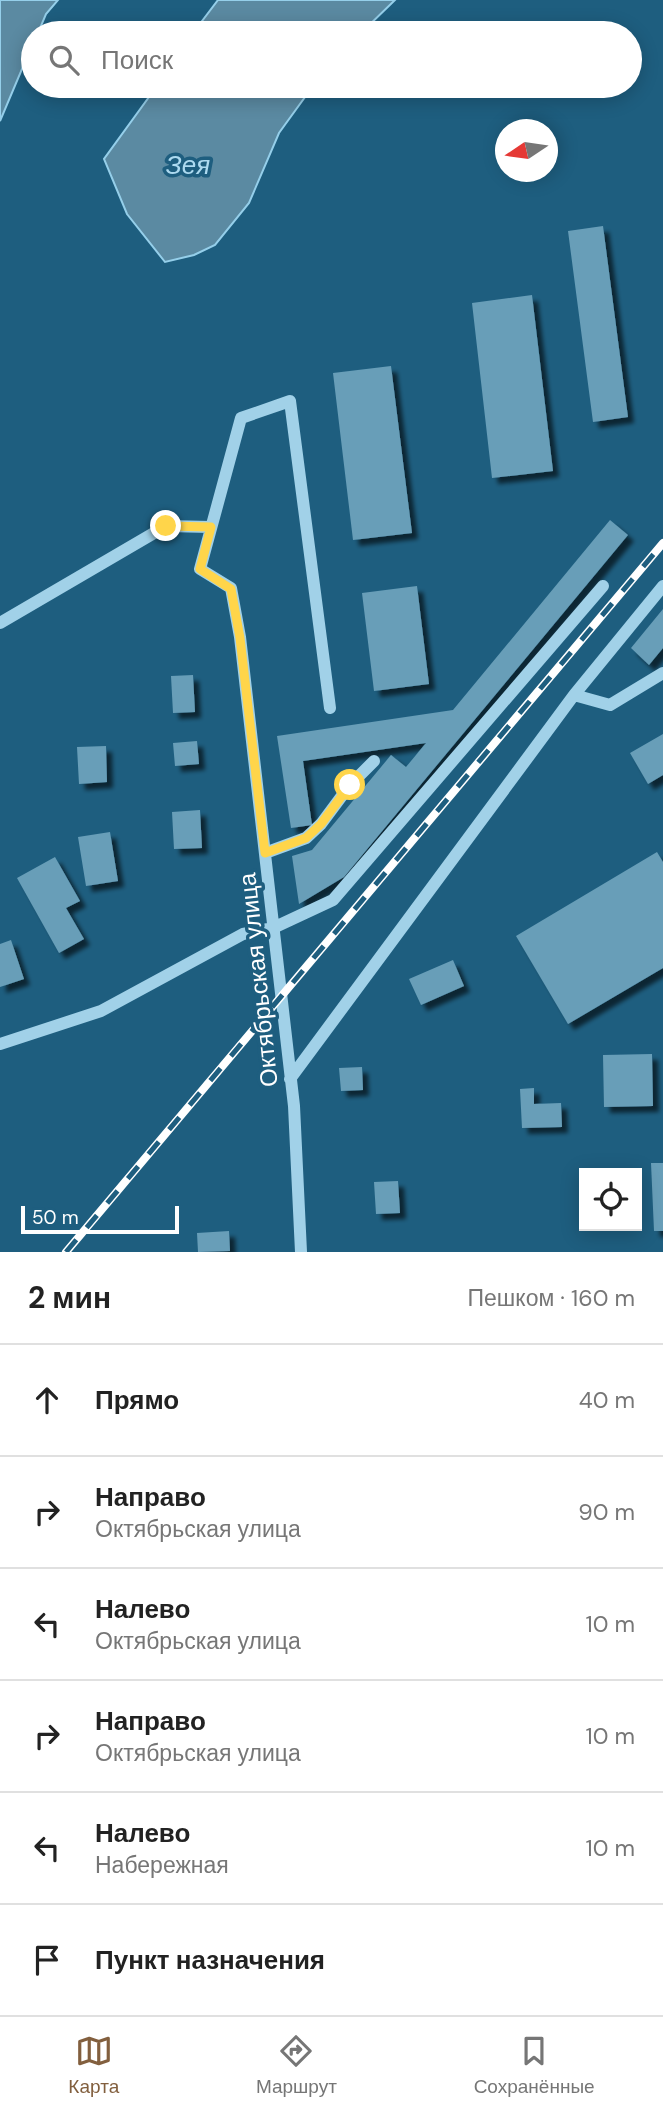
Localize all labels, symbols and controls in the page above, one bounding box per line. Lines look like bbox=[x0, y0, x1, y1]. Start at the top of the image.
search box bbox=[21, 21, 642, 98]
icon: search bbox=[45, 41, 83, 79]
text: Поиск bbox=[101, 43, 173, 77]
north arrow bbox=[495, 119, 558, 182]
water label: Зея bbox=[166, 148, 210, 182]
route end bbox=[150, 510, 181, 541]
route start bbox=[334, 769, 365, 800]
street label: Октябрьская улица bbox=[231, 871, 285, 1088]
map controls bbox=[579, 1168, 642, 1231]
button: locate bbox=[579, 1168, 642, 1231]
scale bar bbox=[21, 1203, 178, 1235]
text: 50 m bbox=[32, 1205, 79, 1230]
text: 2 мин bbox=[28, 1278, 111, 1317]
text: Пешком · 160 m bbox=[468, 1283, 635, 1313]
icon: ahead bbox=[28, 1381, 66, 1419]
text: Прямо bbox=[95, 1383, 179, 1417]
text: 40 m bbox=[579, 1385, 635, 1415]
text: Направо bbox=[95, 1480, 206, 1514]
icon: right bbox=[28, 1493, 66, 1531]
text: 90 m bbox=[578, 1497, 635, 1527]
text: Октябрьская улица bbox=[95, 1514, 301, 1544]
text: Налево bbox=[95, 1592, 190, 1626]
icon: left bbox=[28, 1605, 66, 1643]
text: 10 m bbox=[585, 1609, 635, 1639]
text: Октябрьская улица bbox=[95, 1626, 301, 1656]
text: Направо bbox=[95, 1704, 206, 1738]
icon: right bbox=[28, 1717, 66, 1755]
text: 10 m bbox=[585, 1721, 635, 1751]
text: Октябрьская улица bbox=[95, 1738, 301, 1768]
text: Налево bbox=[95, 1816, 190, 1850]
icon: left bbox=[28, 1829, 66, 1867]
text: 10 m bbox=[585, 1833, 635, 1863]
text: Набережная bbox=[95, 1850, 229, 1880]
icon: arrive bbox=[28, 1941, 66, 1979]
text: Пункт назначения bbox=[95, 1943, 325, 1977]
tab: Карта bbox=[68, 2032, 119, 2099]
tab: Маршрут bbox=[256, 2032, 337, 2099]
tab: Сохранённые bbox=[474, 2032, 595, 2099]

